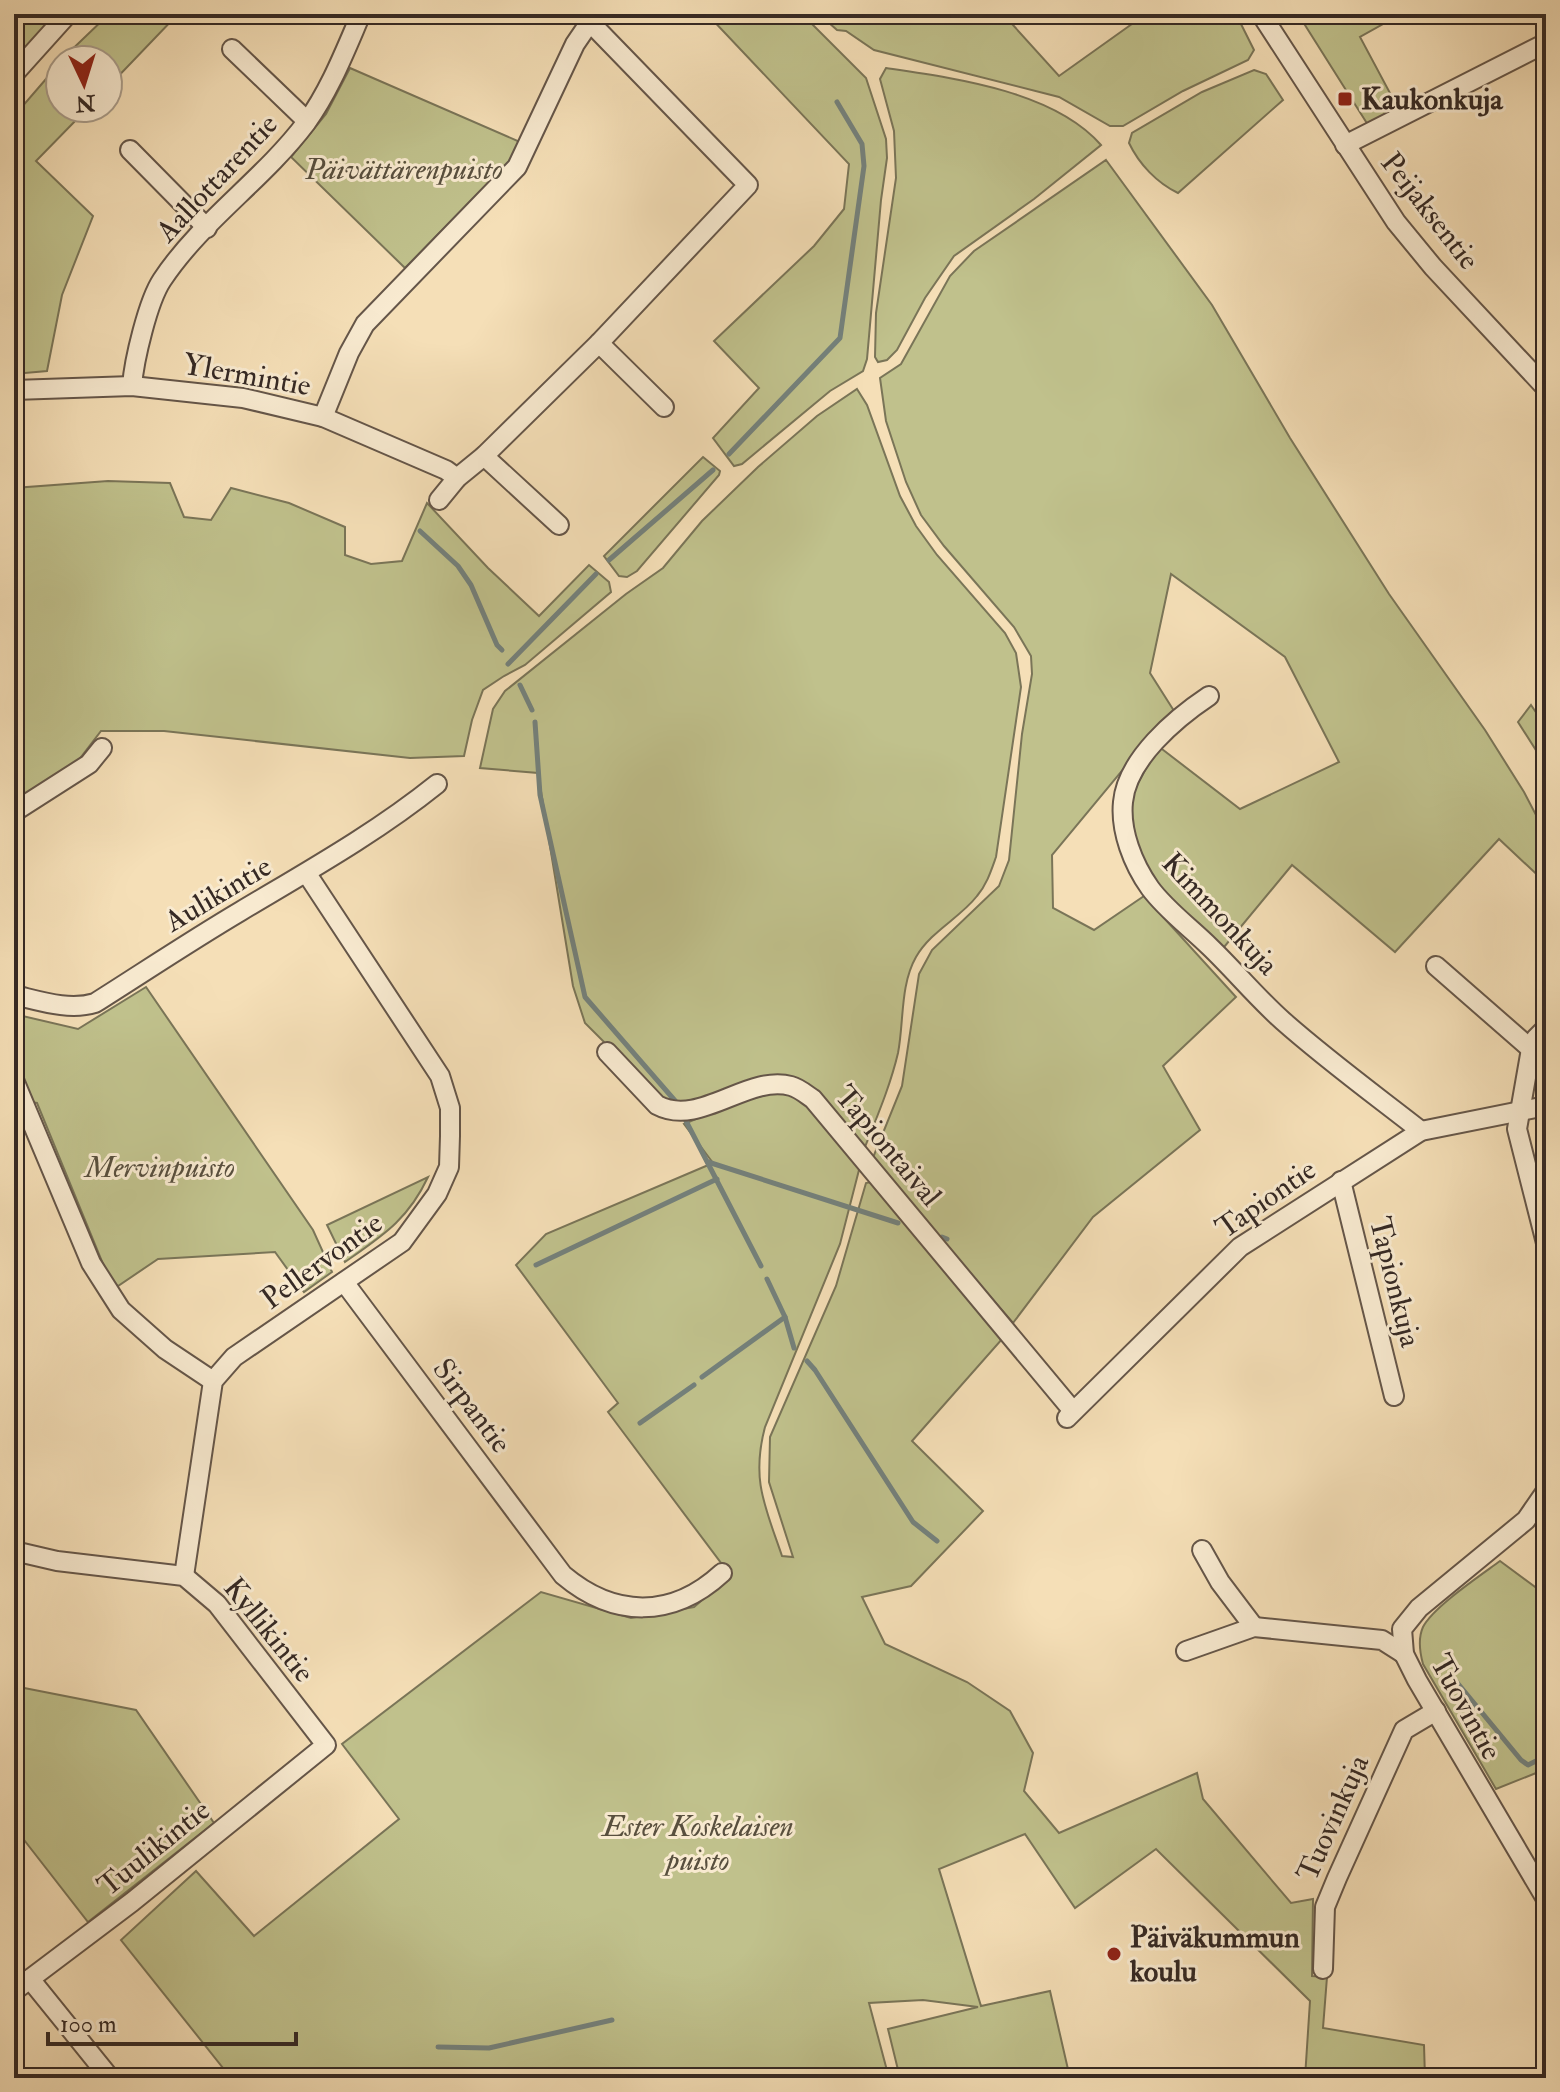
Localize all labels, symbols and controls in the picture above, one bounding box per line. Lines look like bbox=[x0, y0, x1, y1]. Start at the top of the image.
north arrow bbox=[44, 44, 124, 124]
place label: Kaukonkuja bbox=[1361, 81, 1504, 118]
text: N bbox=[74, 88, 97, 118]
marker: Kaukonkuja bbox=[1336, 90, 1354, 108]
street label: Aallottarentie bbox=[148, 106, 286, 251]
street label: Peijaksentie bbox=[1373, 145, 1487, 277]
park label: Päivättärenpuisto bbox=[304, 151, 503, 188]
street label: Ylermintie bbox=[180, 346, 314, 404]
street label: Kimmonkuja bbox=[1154, 845, 1287, 984]
street label: Aulikintie bbox=[157, 848, 278, 941]
street label: Tapiontaival bbox=[827, 1078, 949, 1214]
park label: Mervinpuisto bbox=[83, 1149, 235, 1186]
street label: Tapiontie bbox=[1209, 1151, 1323, 1247]
street label: Pellervontie bbox=[254, 1205, 390, 1317]
street label: Tapionkuja bbox=[1361, 1213, 1429, 1352]
street label: Sirpantie bbox=[425, 1351, 519, 1461]
street label: Kyllikintie bbox=[216, 1570, 322, 1690]
street label: Tuovintie bbox=[1422, 1648, 1510, 1766]
street label: Tuovinkuja bbox=[1289, 1749, 1377, 1887]
street label: Tuulikintie bbox=[90, 1792, 218, 1904]
park label: Ester Koskelaisen puisto bbox=[600, 1808, 794, 1879]
place label: Päiväkummun koulu bbox=[1129, 1919, 1300, 1990]
marker: Päiväkummun koulu bbox=[1105, 1945, 1123, 1963]
scale bar bbox=[48, 1996, 296, 2046]
text: 100 m bbox=[60, 2009, 117, 2040]

